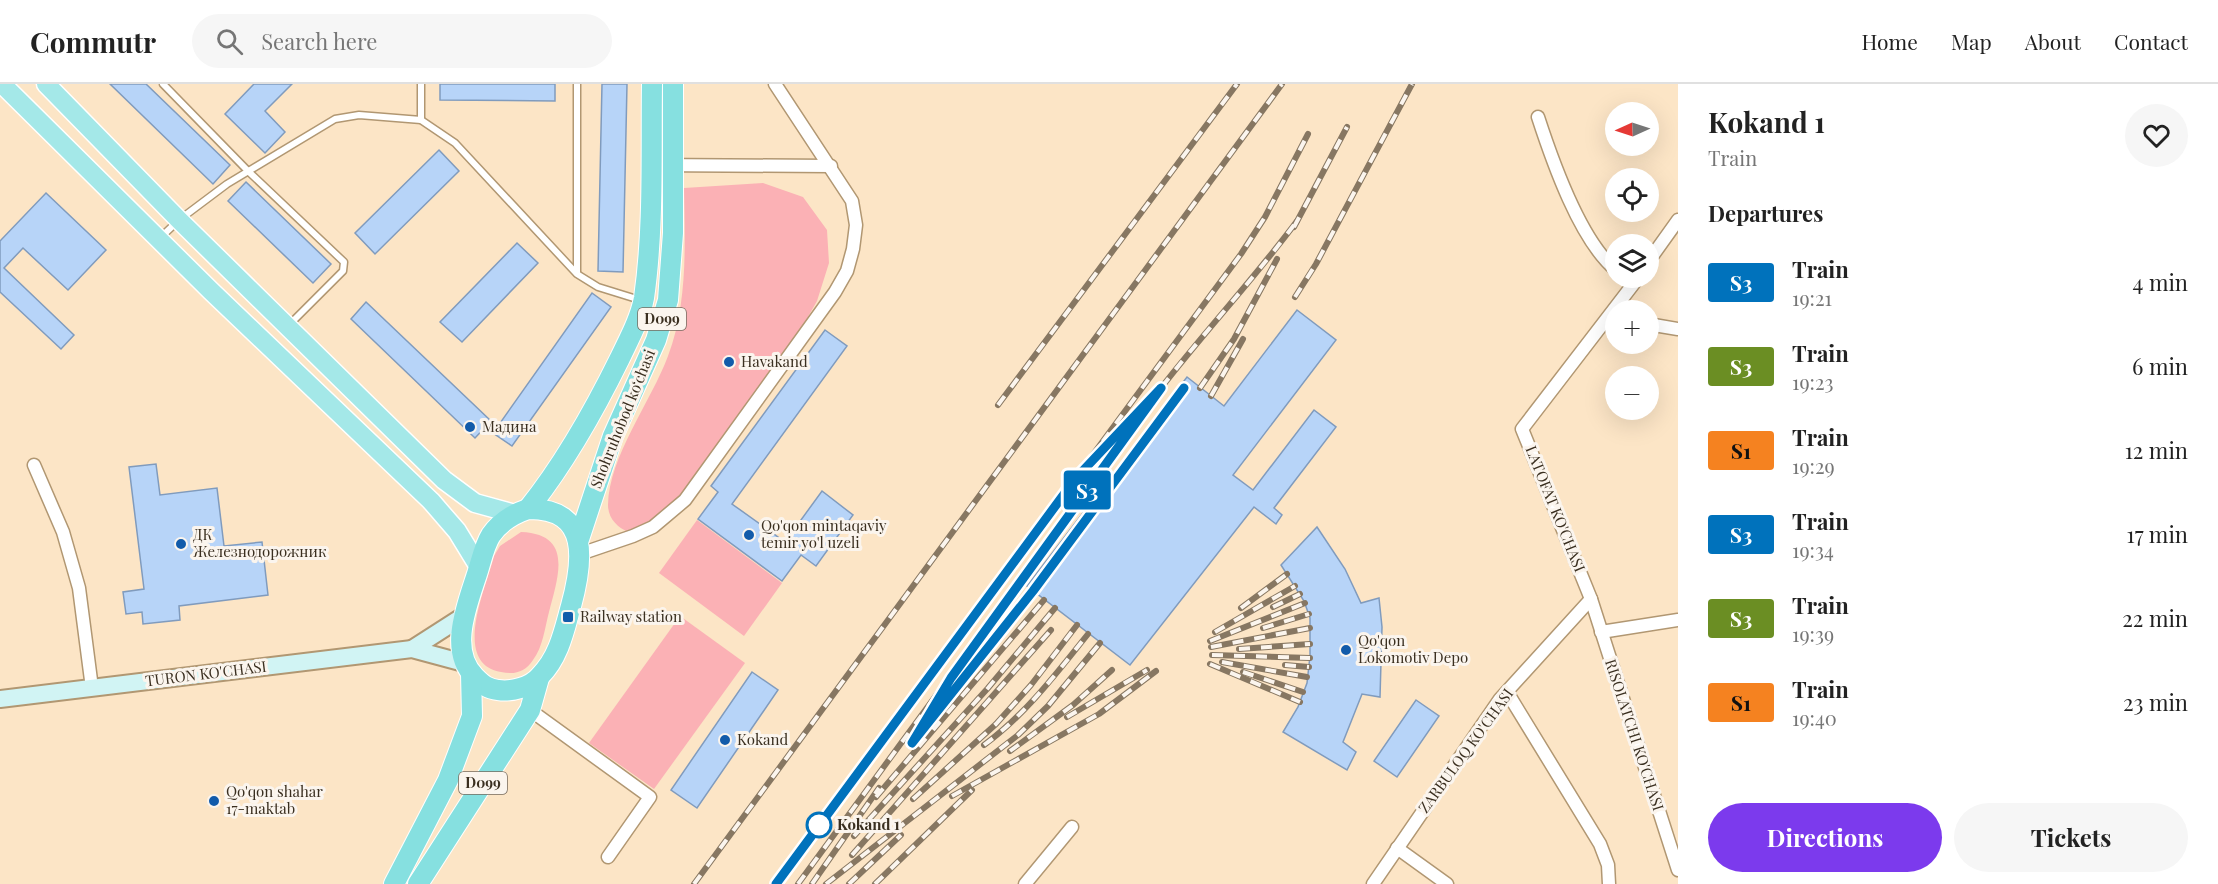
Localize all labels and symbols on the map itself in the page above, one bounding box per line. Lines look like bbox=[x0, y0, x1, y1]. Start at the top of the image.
north arrow bbox=[1605, 102, 1659, 156]
road number: D099 bbox=[638, 308, 686, 330]
street label: Shohruhobod koʻchasi bbox=[585, 346, 659, 491]
place label: Havakand bbox=[741, 351, 808, 371]
marker: Havakand bbox=[722, 355, 736, 369]
place label: Мадина bbox=[482, 416, 537, 436]
marker: Мадина bbox=[463, 420, 477, 434]
street label: LATOFAT KO'CHASI bbox=[1521, 443, 1590, 575]
line badge: S3 bbox=[1060, 470, 1114, 510]
place label: Qo'qon mintaqaviy temir yo'l uzeli bbox=[761, 515, 887, 552]
place label: ДК Железнодорожник bbox=[193, 524, 327, 561]
marker: Qo'qon mintaqaviy temir yo'l uzeli bbox=[742, 528, 756, 542]
marker: ДК Железнодорожник bbox=[174, 537, 188, 551]
place label: Railway station bbox=[580, 606, 682, 626]
marker: Railway station bbox=[561, 610, 575, 624]
place label: Qo'qon Lokomotiv Depo bbox=[1358, 630, 1468, 667]
marker: Qo'qon Lokomotiv Depo bbox=[1339, 643, 1353, 657]
street label: TURON KO'CHASI bbox=[144, 656, 268, 690]
street label: RISOLATCHI KO'CHASI bbox=[1601, 656, 1669, 813]
street label: ZARBULOQ KO'CHASI bbox=[1413, 684, 1517, 817]
place label: Kokand bbox=[737, 729, 788, 749]
marker: Kokand bbox=[718, 733, 732, 747]
road number: D099 bbox=[459, 772, 507, 794]
place label: Qo'qon shahar 17-maktab bbox=[226, 781, 323, 818]
marker: Qo'qon shahar 17-maktab bbox=[207, 794, 221, 808]
marker: Kokand 1 bbox=[806, 812, 832, 838]
place label: Kokand 1 bbox=[837, 814, 900, 834]

